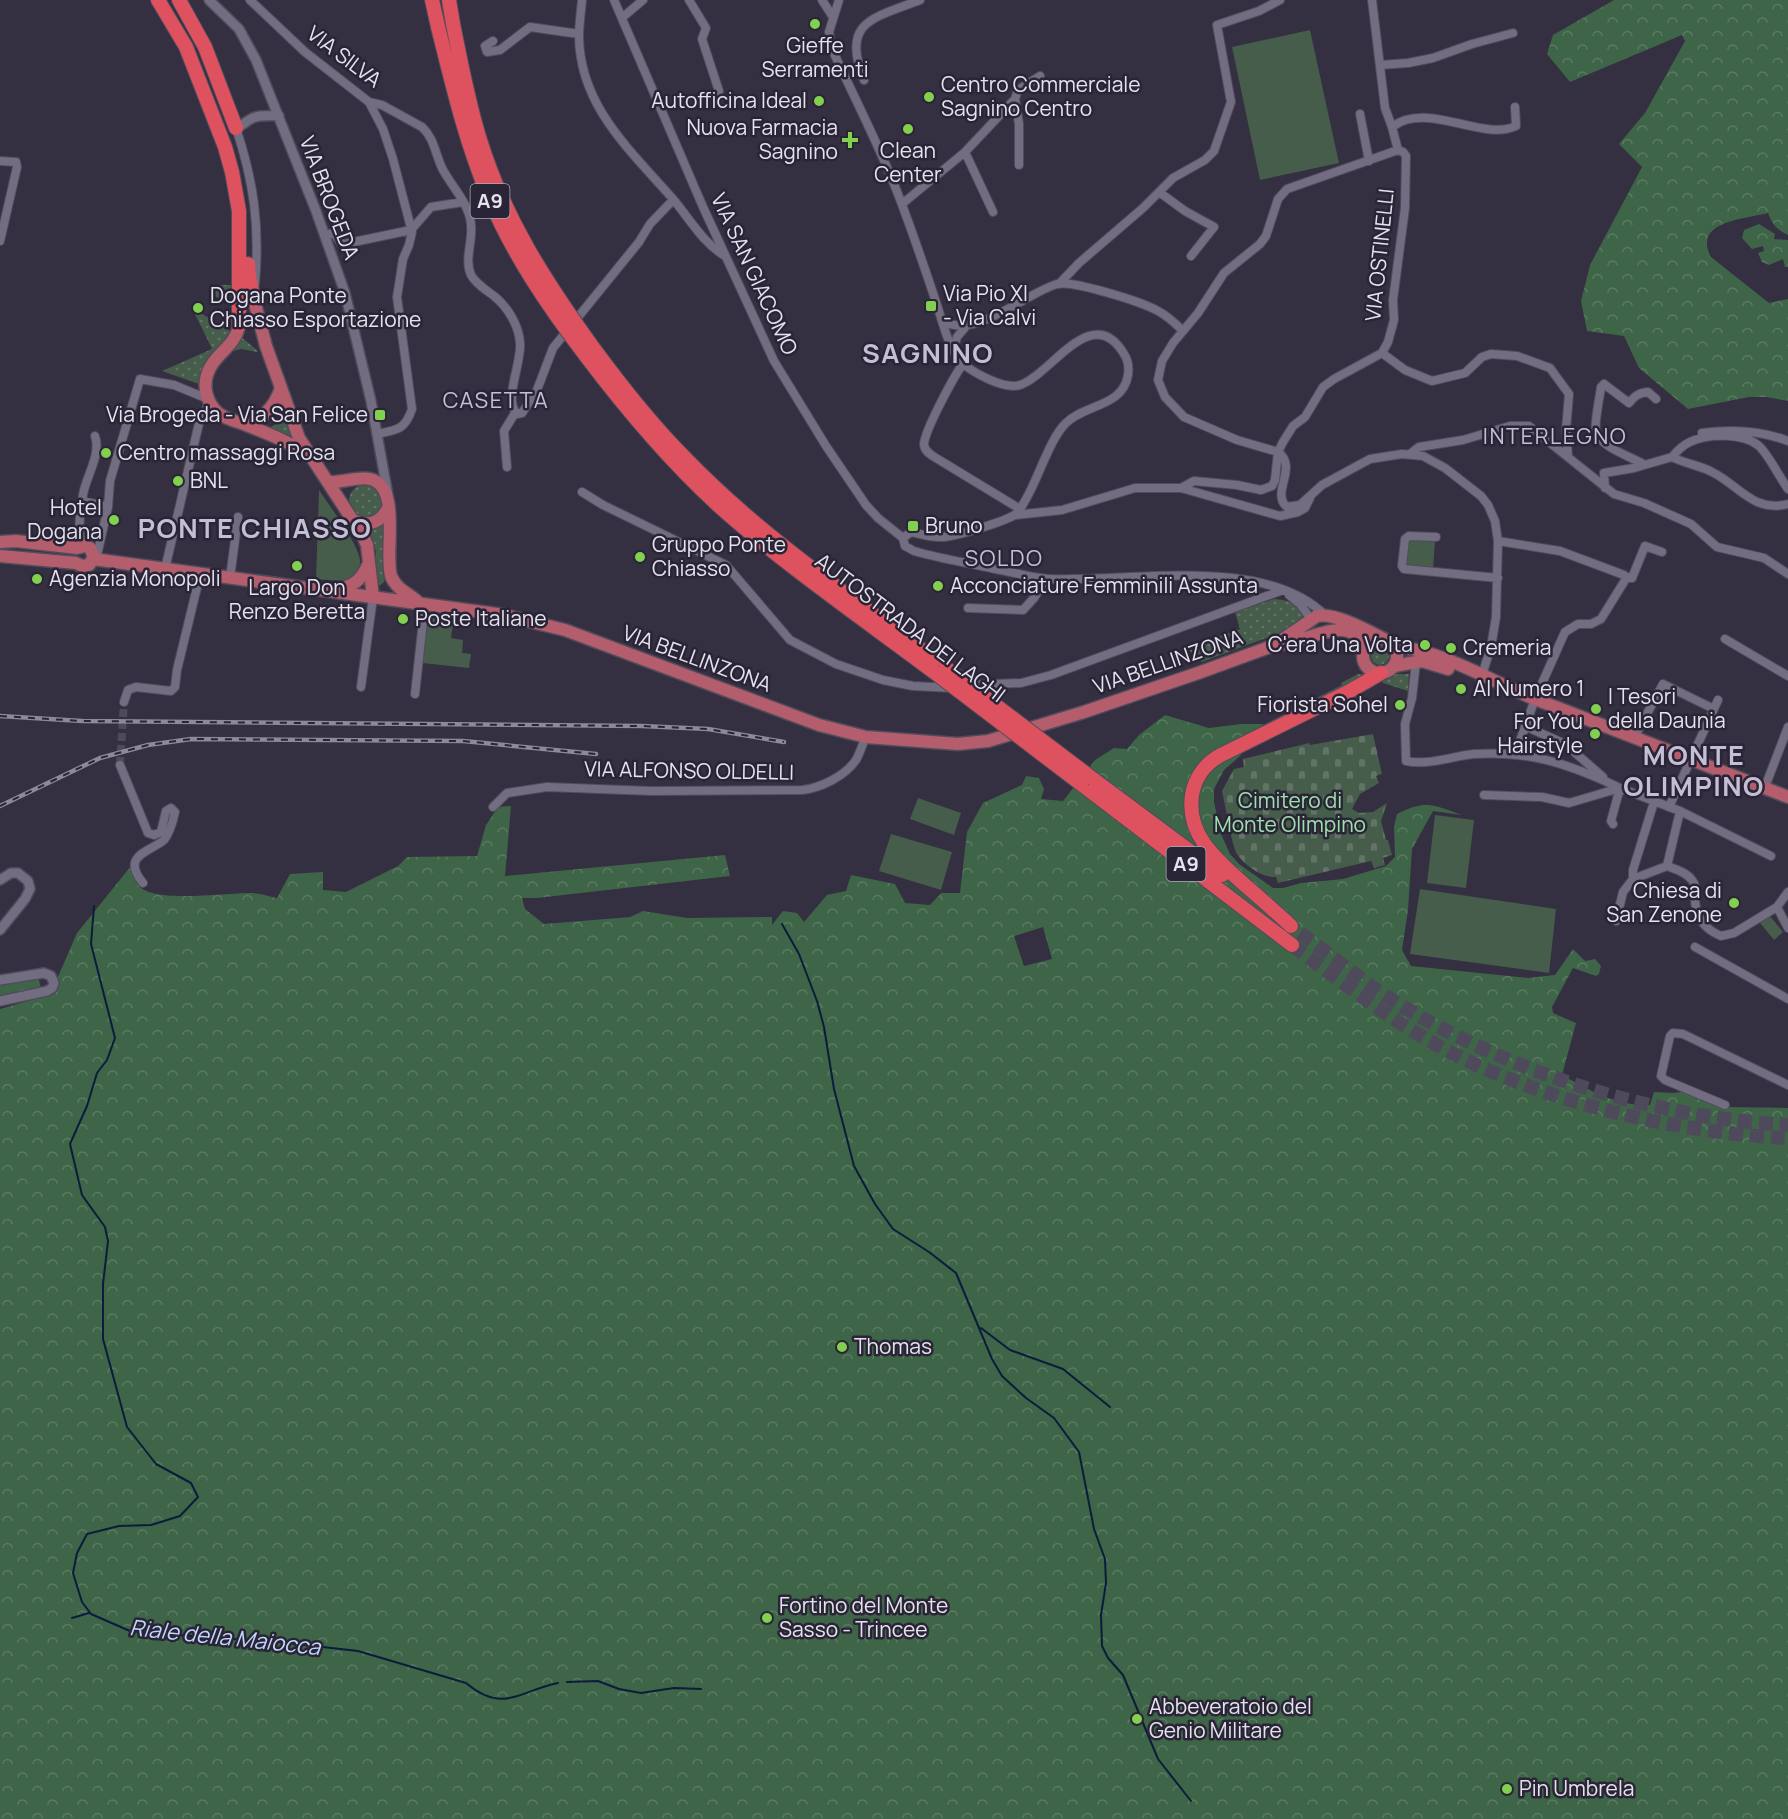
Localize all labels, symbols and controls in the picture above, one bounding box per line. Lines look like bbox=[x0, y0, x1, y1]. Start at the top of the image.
marker: Gieffe Serramenti bbox=[808, 17, 822, 31]
street label: VIA SILVA bbox=[302, 19, 388, 93]
place label: Gieffe Serramenti bbox=[761, 31, 869, 83]
place label: Centro Commerciale Sagnino Centro bbox=[941, 70, 1141, 122]
place label: Autofficina Ideal bbox=[651, 86, 807, 114]
marker: Centro Commerciale Sagnino Centro bbox=[922, 90, 936, 104]
marker: Autofficina Ideal bbox=[812, 94, 826, 108]
place label: Nuova Farmacia Sagnino bbox=[687, 113, 838, 165]
marker: Clean Center bbox=[901, 122, 915, 136]
street label: VIA BROGEDA bbox=[294, 132, 366, 263]
marker: Nuova Farmacia Sagnino bbox=[843, 133, 857, 147]
place label: Clean Center bbox=[874, 136, 942, 188]
road number: A9 bbox=[470, 184, 510, 218]
street label: VIA OSTINELLI bbox=[1358, 187, 1400, 323]
street label: VIA SAN GIACOMO bbox=[705, 188, 805, 359]
place label: Via Pio XI - Via Calvi bbox=[943, 279, 1036, 331]
place label: Dogana Ponte Chiasso Esportazione bbox=[210, 281, 421, 333]
marker: Via Pio XI - Via Calvi bbox=[924, 299, 938, 313]
marker: Dogana Ponte Chiasso Esportazione bbox=[191, 301, 205, 315]
district label: SAGNINO bbox=[862, 334, 994, 371]
district label: CASETTA bbox=[443, 385, 549, 415]
place label: Via Brogeda - Via San Felice bbox=[106, 400, 368, 428]
marker: Via Brogeda - Via San Felice bbox=[373, 408, 387, 422]
district label: INTERLEGNO bbox=[1483, 421, 1627, 451]
place label: Centro massaggi Rosa bbox=[118, 438, 335, 466]
marker: Centro massaggi Rosa bbox=[99, 446, 113, 460]
place label: BNL bbox=[190, 466, 228, 494]
marker: BNL bbox=[171, 474, 185, 488]
place label: Hotel Dogana bbox=[27, 493, 102, 545]
district label: PONTE CHIASSO bbox=[138, 509, 372, 546]
place label: Bruno bbox=[925, 511, 983, 539]
marker: Hotel Dogana bbox=[107, 513, 121, 527]
marker: Bruno bbox=[906, 519, 920, 533]
place label: Gruppo Ponte Chiasso bbox=[652, 530, 786, 582]
district label: SOLDO bbox=[965, 543, 1043, 573]
street label: AUTOSTRADA DEI LAGHI bbox=[810, 546, 1011, 708]
marker: Gruppo Ponte Chiasso bbox=[633, 550, 647, 564]
marker: Largo Don Renzo Beretta bbox=[290, 559, 304, 573]
place label: Agenzia Monopoli bbox=[49, 564, 221, 592]
place label: Acconciature Femminili Assunta bbox=[950, 571, 1258, 599]
marker: Agenzia Monopoli bbox=[30, 572, 44, 586]
place label: Largo Don Renzo Beretta bbox=[229, 573, 365, 625]
marker: Acconciature Femminili Assunta bbox=[931, 579, 945, 593]
place label: Poste Italiane bbox=[415, 604, 547, 632]
marker: Poste Italiane bbox=[396, 612, 410, 626]
street label: VIA BELLINZONA bbox=[619, 618, 776, 698]
street label: VIA BELLINZONA bbox=[1089, 622, 1246, 700]
place label: C'era Una Volta bbox=[1268, 630, 1413, 658]
place label: Cremeria bbox=[1463, 633, 1552, 661]
marker: C'era Una Volta bbox=[1418, 638, 1432, 652]
marker: Cremeria bbox=[1444, 641, 1458, 655]
place label: Al Numero 1 bbox=[1473, 674, 1584, 702]
marker: Al Numero 1 bbox=[1454, 682, 1468, 696]
place label: I Tesori della Daunia bbox=[1608, 682, 1726, 734]
place label: Fiorista Sohel bbox=[1257, 690, 1388, 718]
marker: Fiorista Sohel bbox=[1393, 698, 1407, 712]
marker: I Tesori della Daunia bbox=[1589, 702, 1603, 716]
place label: For You Hairstyle bbox=[1498, 707, 1583, 759]
marker: For You Hairstyle bbox=[1588, 727, 1602, 741]
district label: MONTE OLIMPINO bbox=[1623, 736, 1765, 804]
street label: VIA ALFONSO OLDELLI bbox=[584, 754, 794, 786]
park label: Cimitero di Monte Olimpino bbox=[1214, 786, 1366, 838]
road number: A9 bbox=[1166, 847, 1206, 881]
place label: Chiesa di San Zenone bbox=[1606, 876, 1722, 928]
marker: Chiesa di San Zenone bbox=[1727, 896, 1741, 910]
place label: Thomas bbox=[854, 1332, 932, 1360]
marker: Thomas bbox=[835, 1340, 849, 1354]
place label: Fortino del Monte Sasso - Trincee bbox=[779, 1591, 948, 1643]
marker: Fortino del Monte Sasso - Trincee bbox=[760, 1611, 774, 1625]
water label: Riale della Maiocca bbox=[128, 1612, 324, 1662]
place label: Abbeveratoio del Genio Militare bbox=[1149, 1692, 1312, 1744]
marker: Abbeveratoio del Genio Militare bbox=[1130, 1712, 1144, 1726]
place label: Pin Umbrela bbox=[1519, 1774, 1634, 1802]
marker: Pin Umbrela bbox=[1500, 1782, 1514, 1796]

